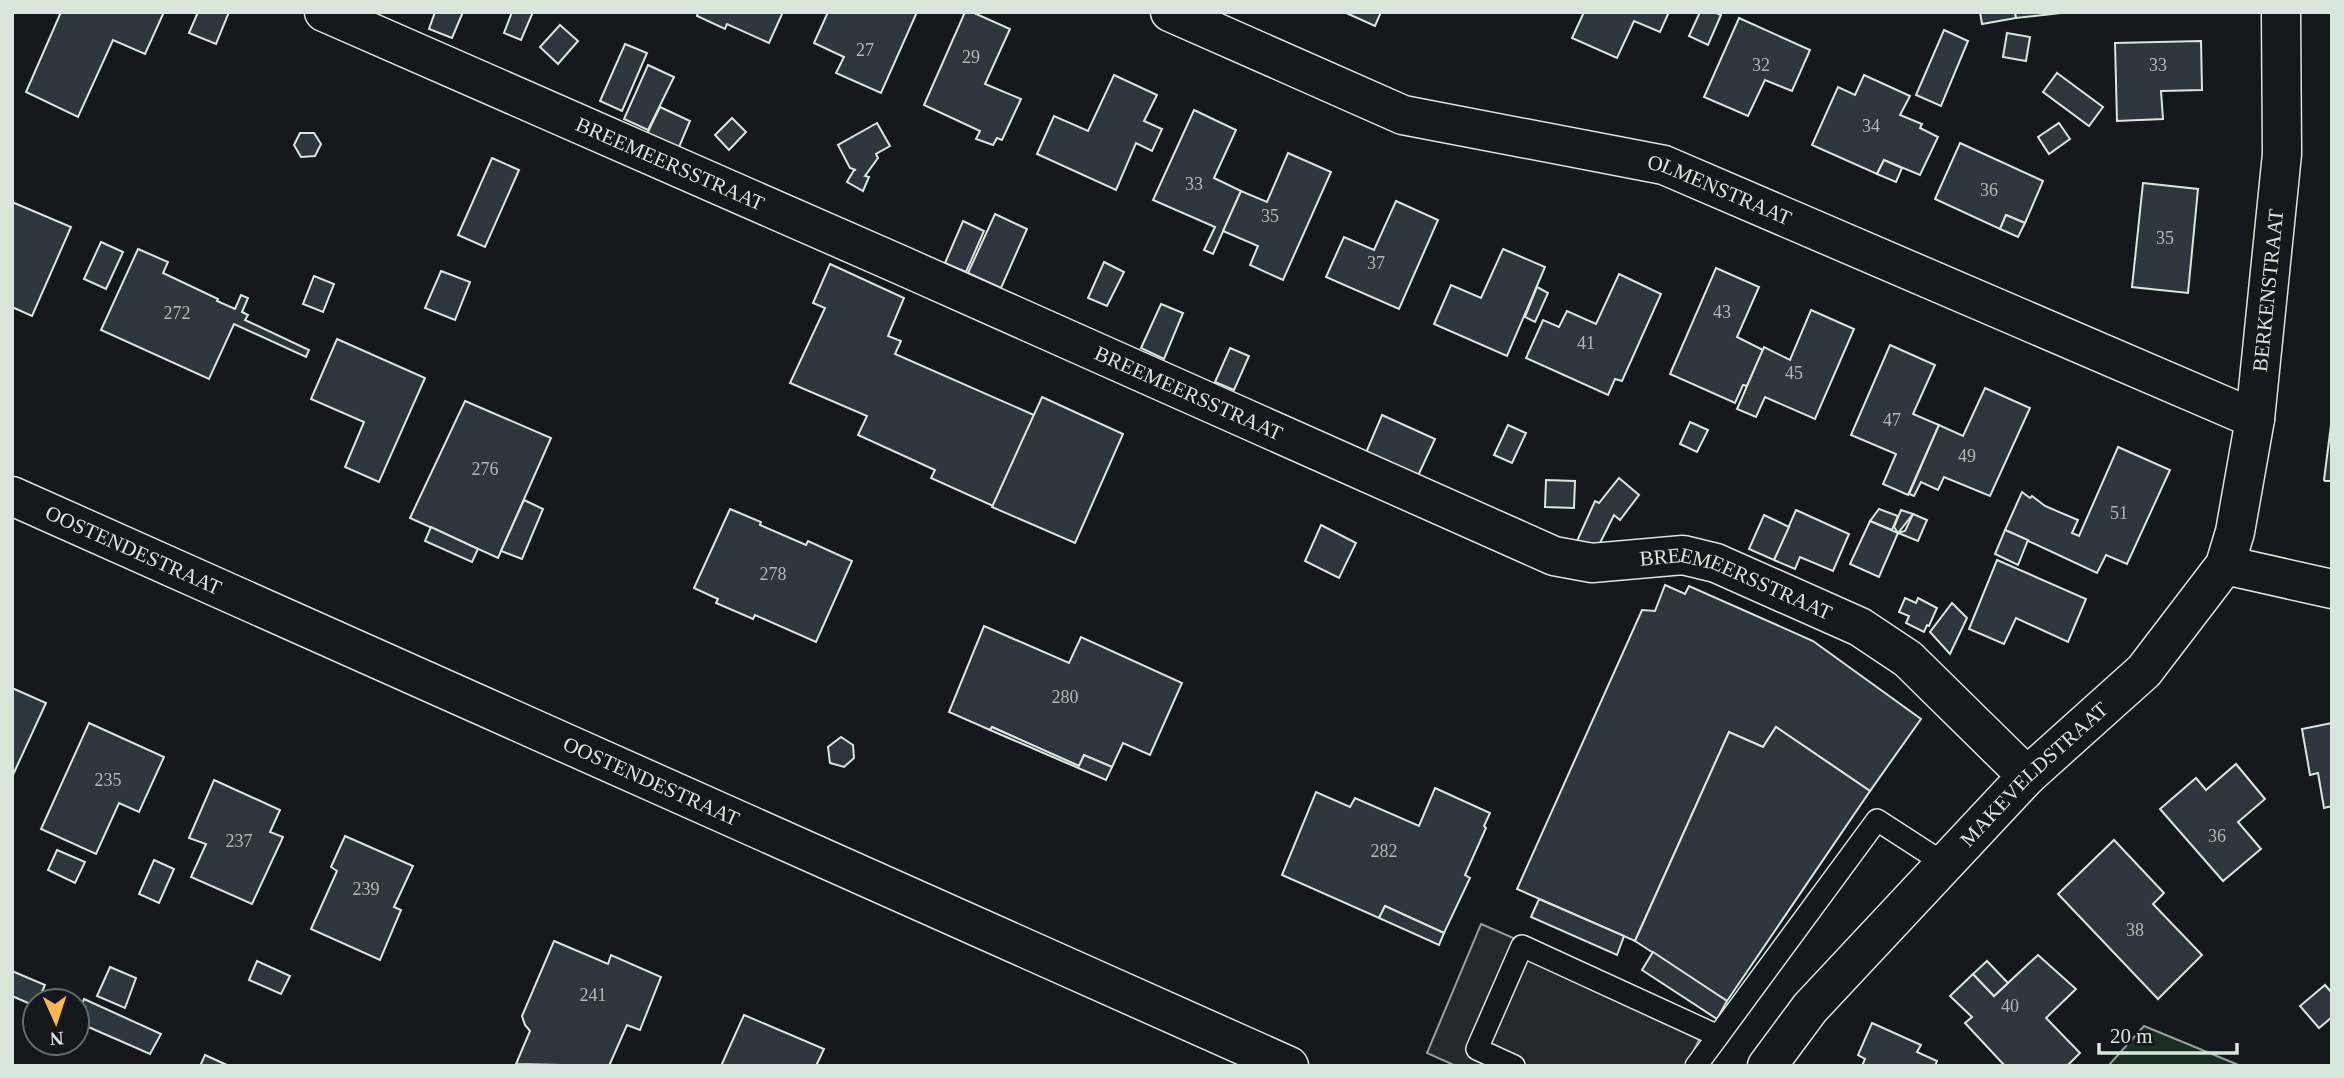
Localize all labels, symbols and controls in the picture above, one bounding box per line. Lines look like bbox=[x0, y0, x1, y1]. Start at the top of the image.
house number: 27 bbox=[856, 40, 874, 60]
house number: 29 bbox=[962, 47, 980, 67]
house number: 32 bbox=[1752, 55, 1770, 75]
house number: 33 bbox=[2149, 55, 2167, 75]
street label: BREEMEERSSTRAAT bbox=[572, 112, 768, 216]
house number: 34 bbox=[1862, 116, 1880, 136]
street label: OLMENSTRAAT bbox=[1646, 150, 1795, 230]
house number: 33 bbox=[1185, 174, 1203, 194]
house number: 36 bbox=[1980, 180, 1998, 200]
house number: 35 bbox=[1261, 206, 1279, 226]
street label: BERKENSTRAAT bbox=[2248, 208, 2288, 373]
house number: 35 bbox=[2156, 228, 2174, 248]
house number: 37 bbox=[1367, 253, 1385, 273]
house number: 43 bbox=[1713, 302, 1731, 322]
house number: 272 bbox=[164, 303, 191, 323]
house number: 41 bbox=[1577, 333, 1595, 353]
street label: BREEMEERSSTRAAT bbox=[1091, 341, 1286, 446]
house number: 45 bbox=[1785, 363, 1803, 383]
house number: 47 bbox=[1883, 410, 1901, 430]
house number: 49 bbox=[1958, 446, 1976, 466]
house number: 276 bbox=[472, 459, 499, 479]
street label: OOSTENDESTRAAT bbox=[42, 500, 225, 600]
house number: 51 bbox=[2110, 503, 2128, 523]
street label: BREEMEERSSTRAAT bbox=[1639, 543, 1836, 625]
house number: 278 bbox=[760, 564, 787, 584]
house number: 280 bbox=[1052, 687, 1079, 707]
street label: MAKEVELDSTRAAT bbox=[1955, 697, 2113, 852]
street label: OOSTENDESTRAAT bbox=[559, 732, 743, 831]
house number: 235 bbox=[95, 770, 122, 790]
house number: 36 bbox=[2208, 826, 2226, 846]
house number: 237 bbox=[226, 831, 253, 851]
house number: 282 bbox=[1371, 841, 1398, 861]
house number: 239 bbox=[353, 879, 380, 899]
house number: 38 bbox=[2126, 920, 2144, 940]
house number: 241 bbox=[580, 985, 607, 1005]
north arrow bbox=[21, 987, 91, 1057]
house number: 40 bbox=[2001, 996, 2019, 1016]
scale bar bbox=[2099, 1012, 2237, 1056]
text: 20 m bbox=[2110, 1024, 2153, 1048]
text: N bbox=[49, 1028, 64, 1049]

